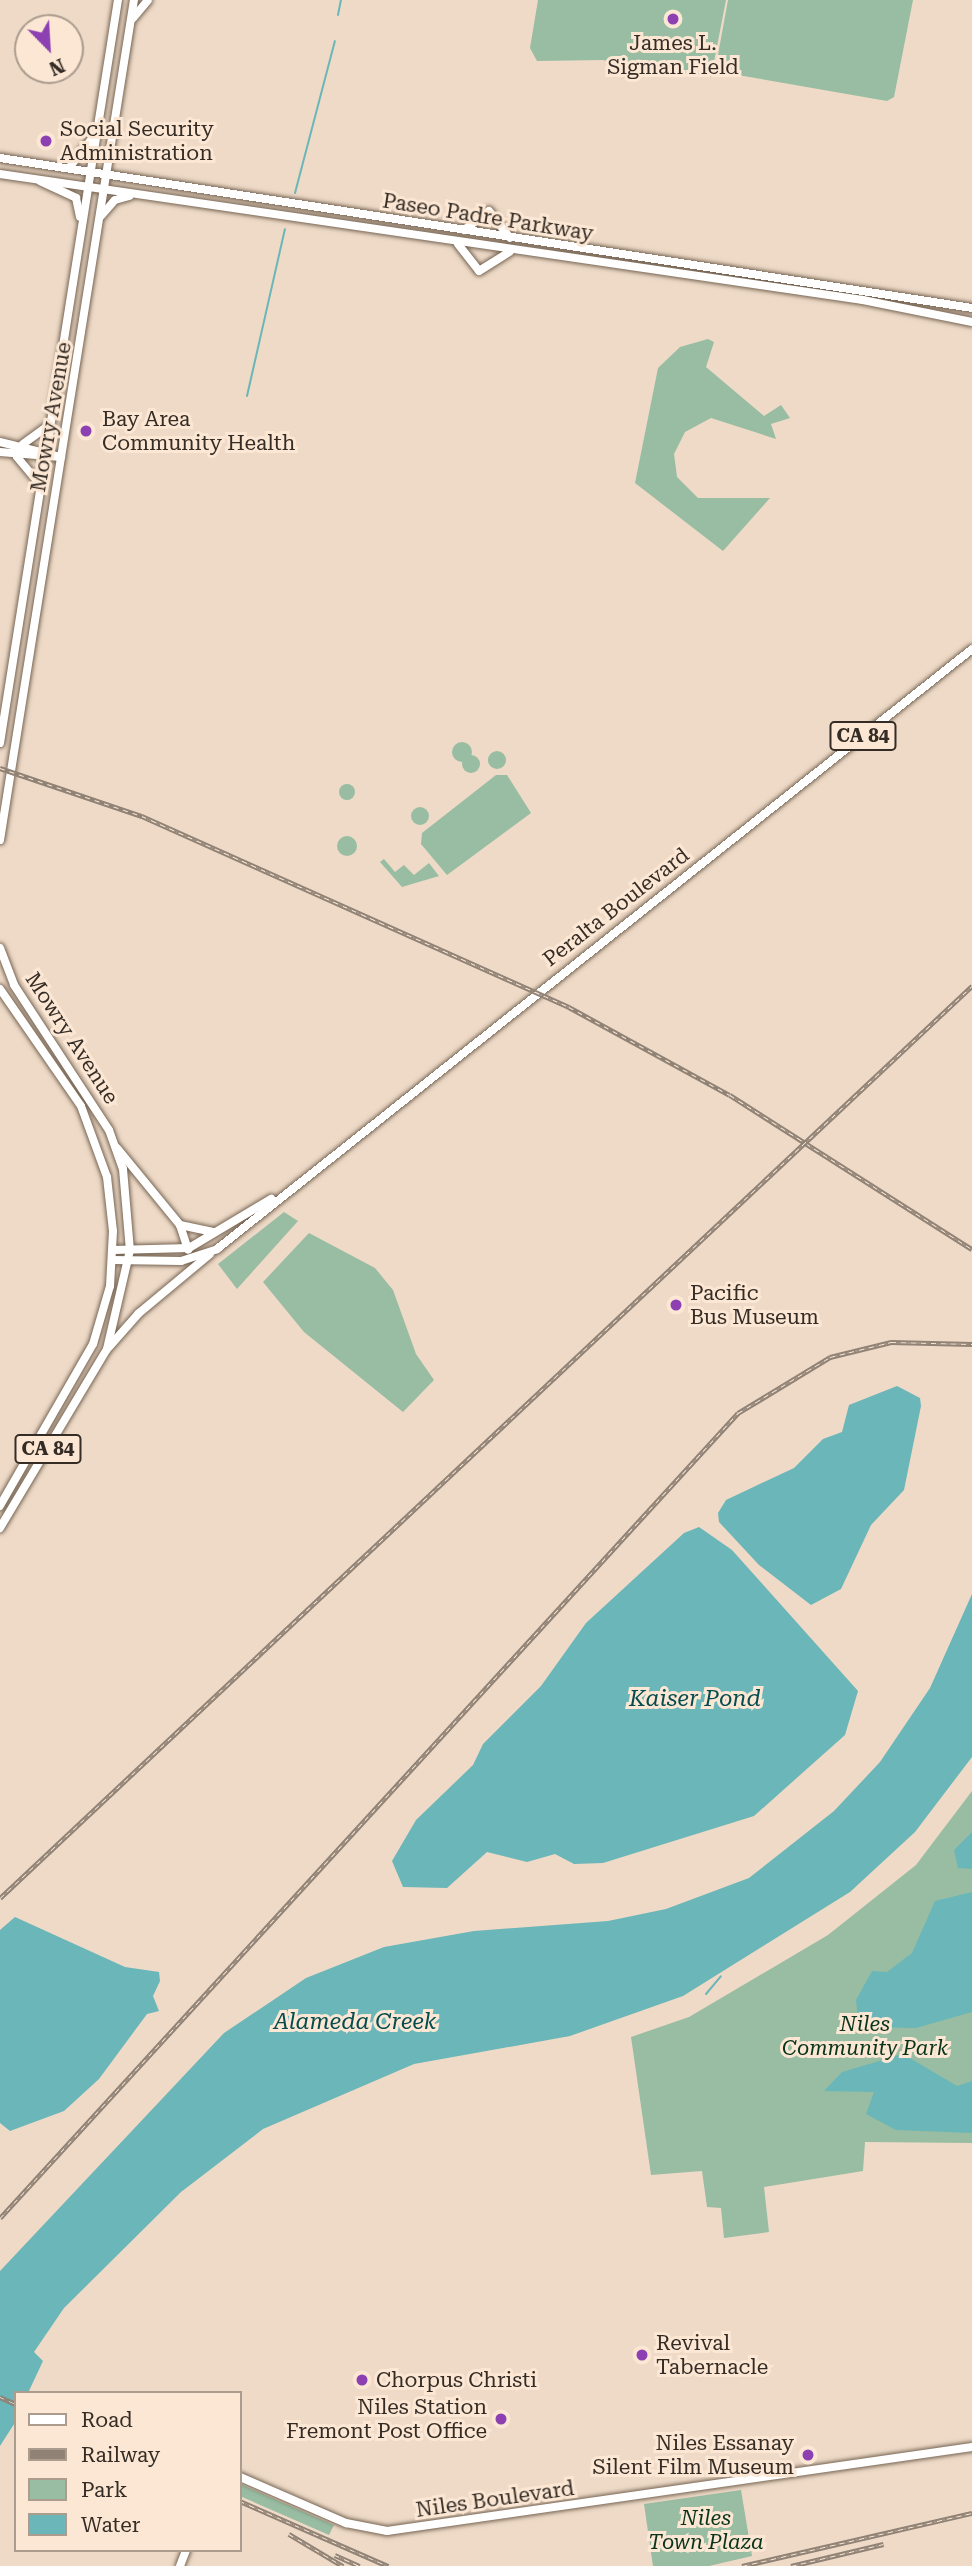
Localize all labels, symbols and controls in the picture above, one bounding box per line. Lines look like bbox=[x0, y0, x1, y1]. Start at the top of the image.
marker: James L. Sigman Field bbox=[665, 11, 681, 27]
north arrow bbox=[14, 14, 84, 84]
place label: James L. Sigman Field bbox=[607, 30, 739, 80]
text: N bbox=[46, 53, 68, 80]
place label: Social Security Administration bbox=[60, 116, 214, 166]
marker: Social Security Administration bbox=[38, 133, 54, 149]
street label: Paseo Padre Parkway bbox=[381, 188, 595, 246]
street label: Mowry Avenue bbox=[25, 340, 77, 494]
place label: Bay Area Community Health bbox=[102, 406, 295, 456]
marker: Bay Area Community Health bbox=[76, 421, 96, 441]
road number: CA 84 bbox=[828, 720, 898, 751]
street label: Peralta Boulevard bbox=[538, 842, 694, 972]
street label: Mowry Avenue bbox=[20, 968, 124, 1108]
place label: Pacific Bus Museum bbox=[690, 1280, 819, 1330]
marker: Pacific Bus Museum bbox=[668, 1297, 684, 1313]
road number: CA 84 bbox=[13, 1434, 83, 1464]
water label: Kaiser Pond bbox=[629, 1685, 761, 1713]
water label: Alameda Creek bbox=[274, 2008, 436, 2036]
park label: Niles Community Park bbox=[782, 2011, 948, 2061]
place label: Revival Tabernacle bbox=[656, 2330, 768, 2380]
marker: Revival Tabernacle bbox=[634, 2347, 650, 2363]
place label: Chorpus Christi bbox=[376, 2367, 537, 2393]
marker: Chorpus Christi bbox=[354, 2372, 370, 2388]
legend bbox=[14, 2391, 242, 2552]
place label: Niles Station Fremont Post Office bbox=[286, 2394, 487, 2444]
text: Road bbox=[81, 2408, 133, 2432]
marker: Niles Station Fremont Post Office bbox=[493, 2411, 509, 2427]
place label: Niles Essanay Silent Film Museum bbox=[593, 2430, 794, 2480]
text: Railway bbox=[81, 2443, 160, 2467]
marker: Niles Essanay Silent Film Museum bbox=[800, 2447, 816, 2463]
street label: Niles Boulevard bbox=[414, 2475, 576, 2523]
text: Park bbox=[81, 2478, 127, 2502]
park label: Niles Town Plaza bbox=[648, 2505, 764, 2555]
text: Water bbox=[81, 2513, 140, 2537]

